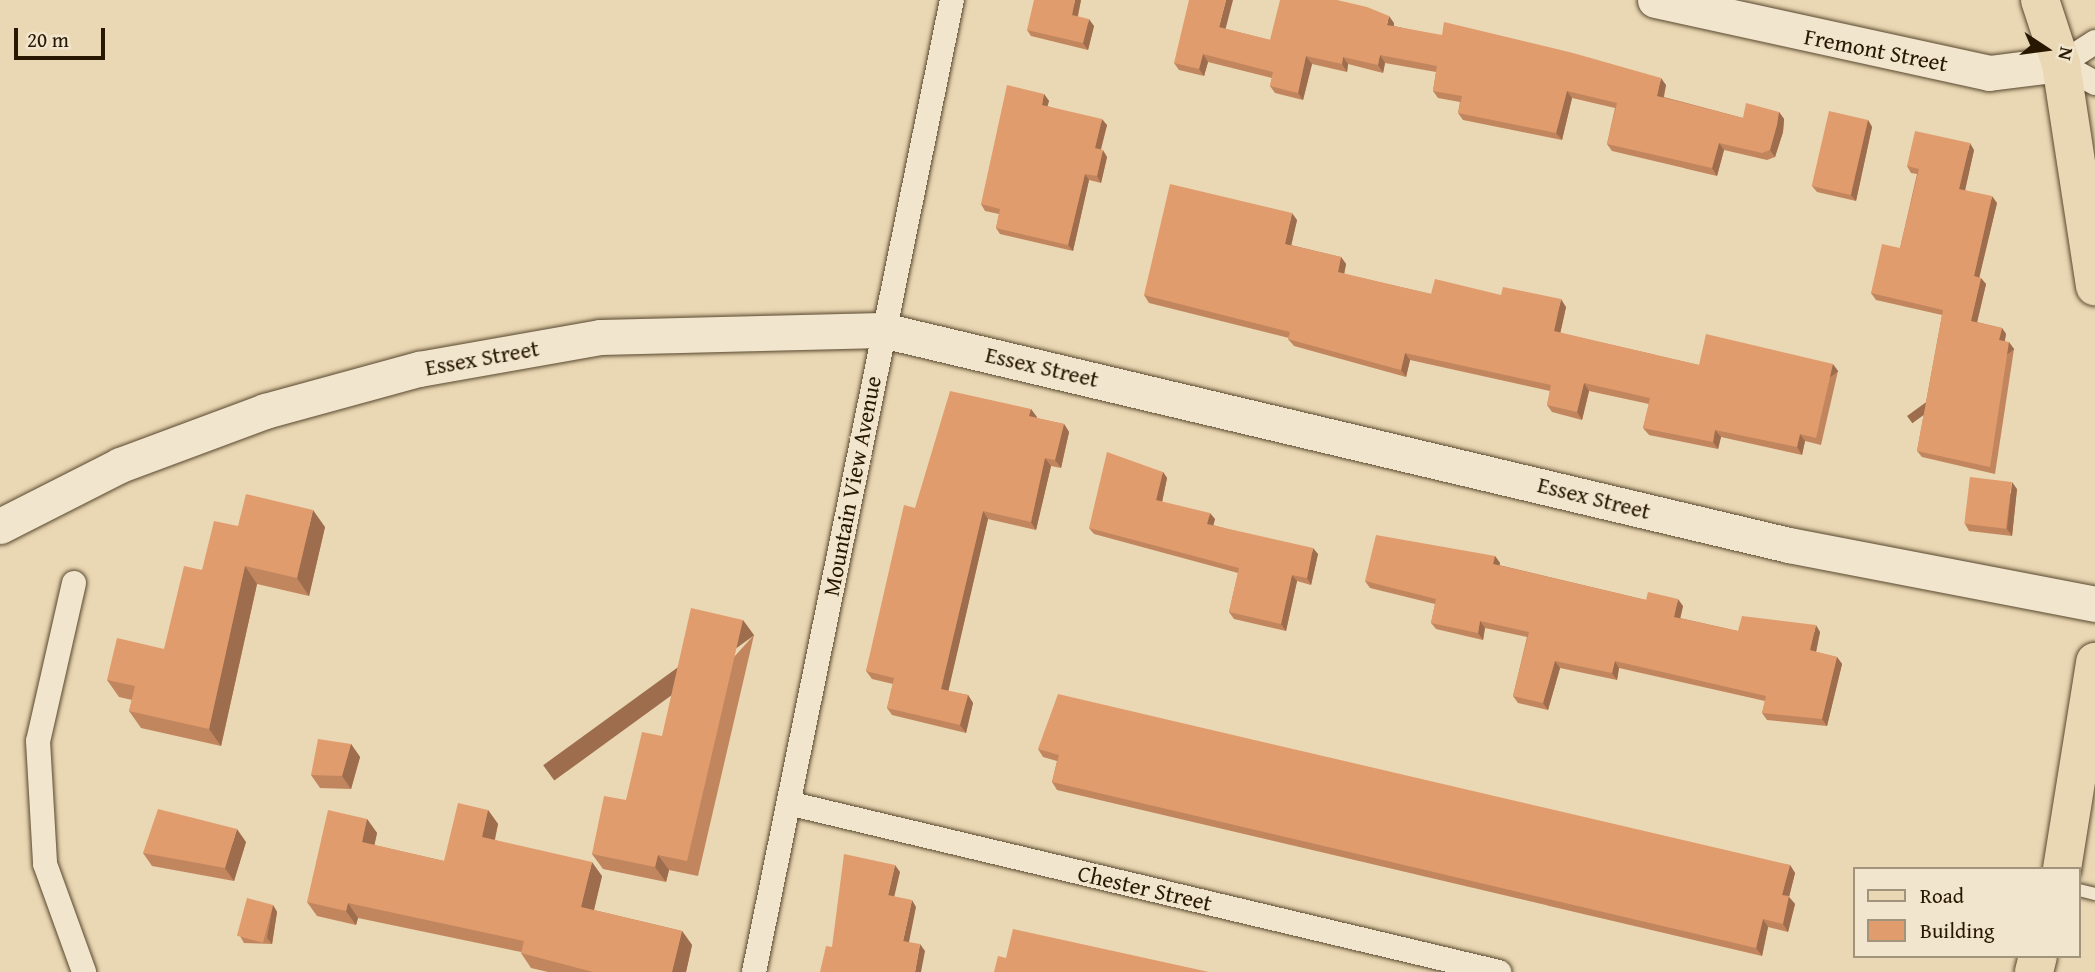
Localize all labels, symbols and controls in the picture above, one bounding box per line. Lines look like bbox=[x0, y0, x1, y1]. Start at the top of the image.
scale bar bbox=[18, 14, 108, 58]
north arrow bbox=[2011, 14, 2081, 84]
street label: Fremont Street bbox=[1802, 23, 1950, 77]
text: 20 m bbox=[27, 24, 69, 55]
text: N bbox=[2051, 44, 2082, 63]
street label: Essex Street bbox=[423, 334, 541, 382]
street label: Essex Street bbox=[983, 341, 1101, 393]
street label: Mountain View Avenue bbox=[817, 374, 887, 598]
street label: Essex Street bbox=[1535, 471, 1653, 525]
street label: Chester Street bbox=[1075, 859, 1215, 917]
legend bbox=[1854, 867, 2081, 958]
text: Road bbox=[1920, 880, 1964, 911]
text: Building bbox=[1920, 915, 1994, 946]

